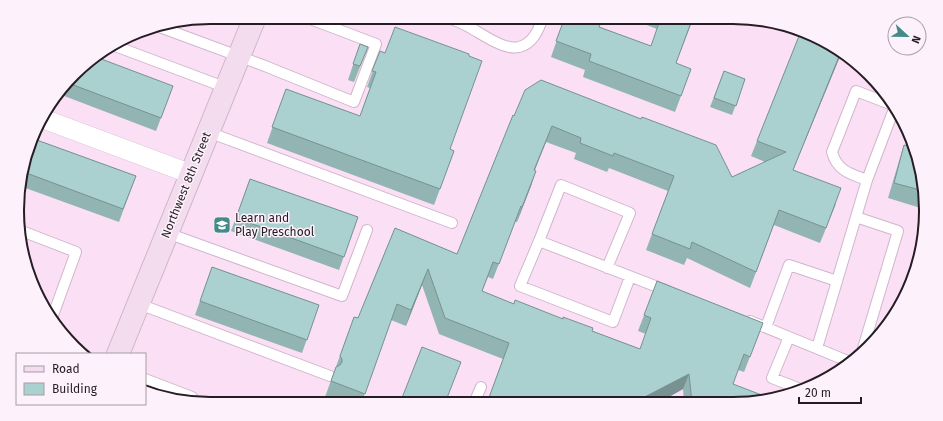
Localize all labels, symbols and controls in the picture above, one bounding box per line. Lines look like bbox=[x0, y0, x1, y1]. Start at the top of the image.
north arrow bbox=[887, 16, 927, 56]
text: N bbox=[908, 34, 923, 45]
street label: Northwest 8th Street bbox=[158, 129, 214, 240]
place label: Learn and Play Preschool bbox=[235, 211, 315, 239]
school or university icon: Learn and Play Preschool bbox=[212, 215, 232, 235]
legend bbox=[16, 353, 146, 405]
text: Road bbox=[52, 362, 80, 376]
scale bar bbox=[799, 379, 861, 405]
text: Building bbox=[52, 382, 98, 396]
text: 20 m bbox=[805, 386, 831, 400]

